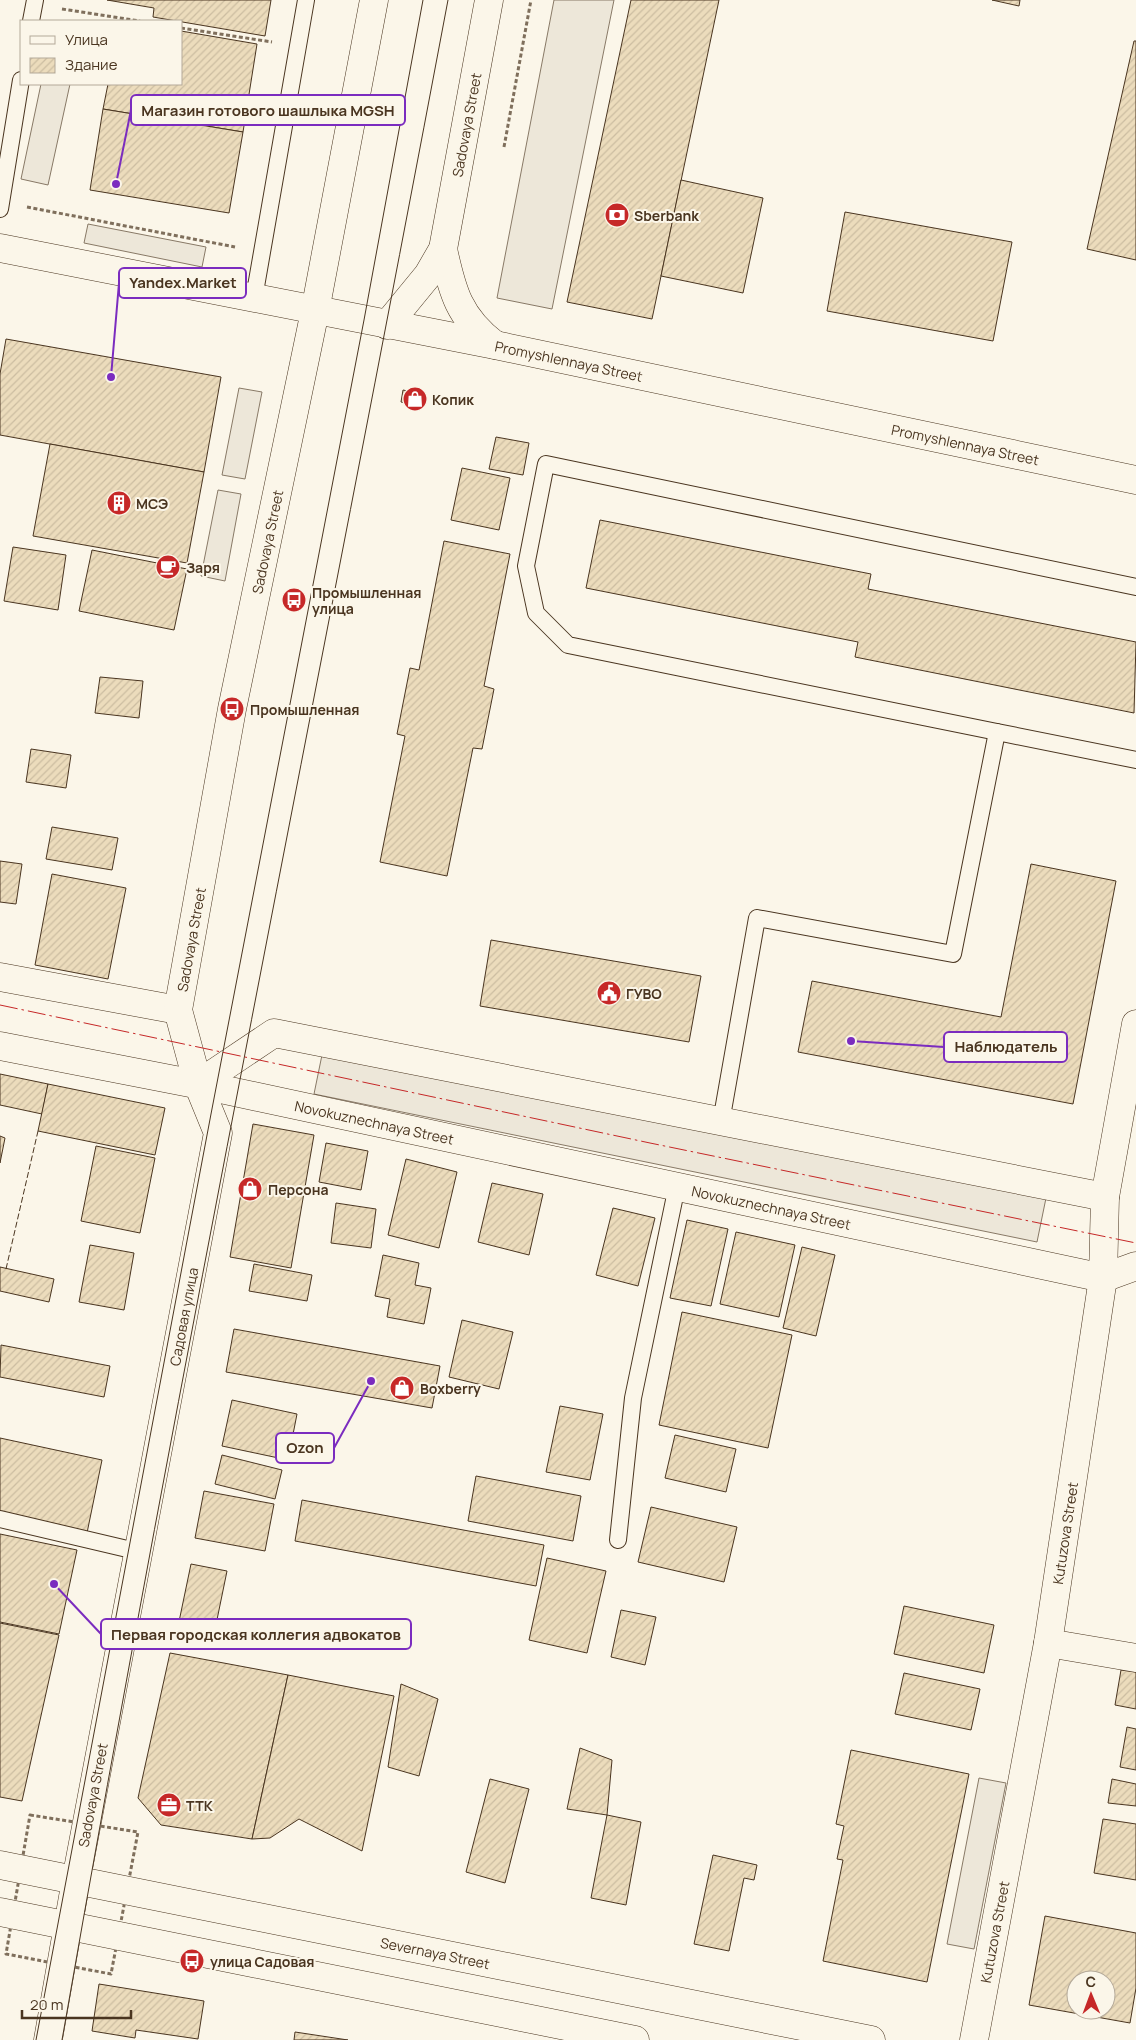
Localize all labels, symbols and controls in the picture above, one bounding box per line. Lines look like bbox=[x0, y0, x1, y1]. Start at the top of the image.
legend bbox=[20, 20, 182, 85]
text: Улица bbox=[65, 29, 108, 50]
text: Здание bbox=[65, 54, 118, 75]
street label: Sadovaya Street bbox=[447, 71, 485, 178]
callout: Магазин готового шашлыка MGSH bbox=[131, 95, 405, 125]
text: Магазин готового шашлыка MGSH bbox=[141, 100, 395, 121]
bank icon: Sberbank bbox=[604, 202, 630, 228]
place label: Sberbank bbox=[634, 206, 699, 225]
callout: Yandex.Market bbox=[119, 268, 246, 298]
text: Yandex.Market bbox=[129, 272, 237, 293]
street label: Promyshlennaya Street bbox=[493, 336, 645, 385]
shop icon: Копик bbox=[402, 386, 428, 412]
place label: Копик bbox=[432, 390, 474, 409]
street label: Promyshlennaya Street bbox=[890, 419, 1041, 469]
street label: Sadovaya Street bbox=[247, 488, 287, 595]
building icon: МСЭ bbox=[106, 490, 132, 516]
place label: МСЭ bbox=[136, 494, 168, 513]
cafe icon: Заря bbox=[155, 554, 181, 580]
place label: Заря bbox=[186, 558, 220, 577]
place label: Промышленная улица bbox=[312, 583, 422, 618]
bus stop icon: Промышленная улица bbox=[281, 587, 307, 613]
bus stop icon: Промышленная bbox=[219, 696, 245, 722]
place label: Промышленная bbox=[250, 700, 360, 719]
street label: Sadovaya Street bbox=[172, 885, 209, 993]
public building icon: ГУВО bbox=[596, 980, 622, 1006]
place label: ГУВО bbox=[626, 984, 662, 1003]
callout: Наблюдатель bbox=[944, 1032, 1067, 1062]
text: Наблюдатель bbox=[954, 1036, 1058, 1057]
street label: Novokuznechnaya Street bbox=[293, 1096, 456, 1148]
shop icon: Персона bbox=[237, 1176, 263, 1202]
place label: Персона bbox=[268, 1180, 328, 1199]
street label: Novokuznechnaya Street bbox=[690, 1181, 853, 1233]
street label: Садовая улица bbox=[164, 1266, 202, 1367]
shop icon: Boxberry bbox=[389, 1375, 415, 1401]
place label: Boxberry bbox=[420, 1379, 481, 1398]
callout: Ozon bbox=[276, 1433, 334, 1463]
text: Ozon bbox=[286, 1437, 324, 1458]
street label: Kutuzova Street bbox=[1047, 1480, 1082, 1586]
callout: Первая городская коллегия адвокатов bbox=[101, 1619, 411, 1649]
text: Первая городская коллегия адвокатов bbox=[111, 1624, 401, 1645]
street label: Sadovaya Street bbox=[73, 1741, 111, 1849]
office icon: ТТК bbox=[156, 1792, 182, 1818]
place label: ТТК bbox=[186, 1796, 214, 1815]
street label: Kutuzova Street bbox=[975, 1879, 1013, 1984]
street label: Severnaya Street bbox=[379, 1932, 492, 1973]
bus stop icon: улица Садовая bbox=[179, 1948, 205, 1974]
place label: улица Садовая bbox=[210, 1952, 315, 1971]
north arrow bbox=[1066, 1970, 1116, 2020]
text: С bbox=[1085, 1972, 1096, 1991]
scale bar bbox=[22, 1988, 131, 2020]
text: 20 m bbox=[30, 1994, 63, 2015]

